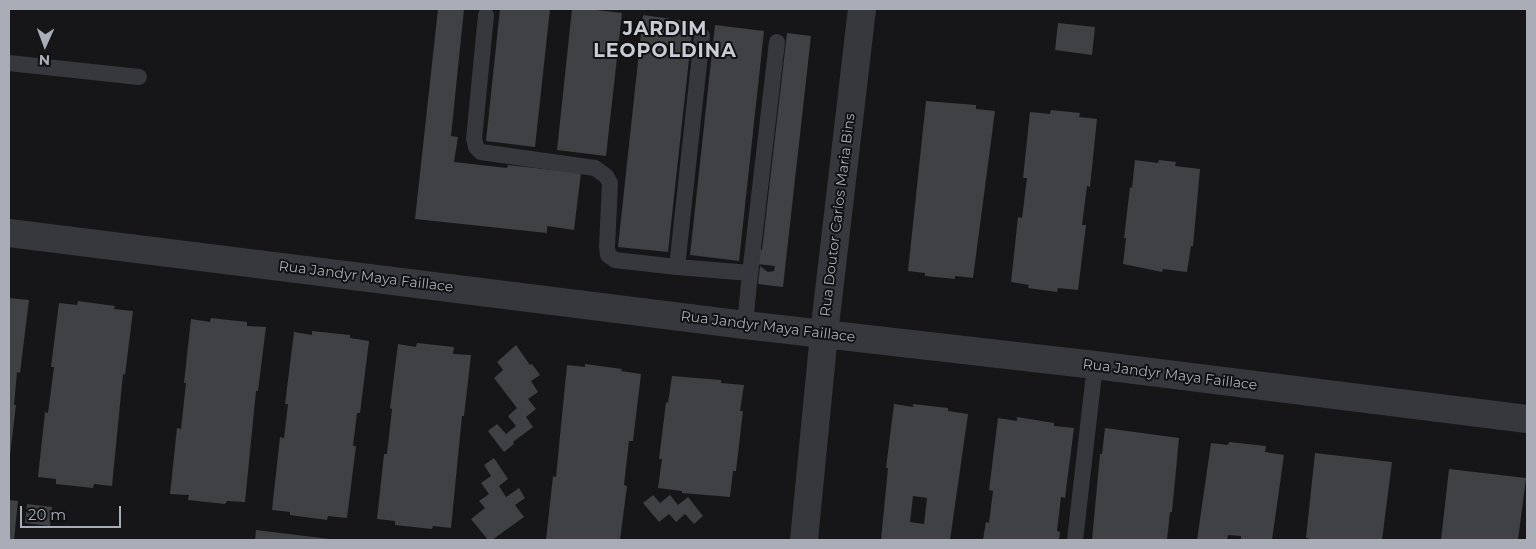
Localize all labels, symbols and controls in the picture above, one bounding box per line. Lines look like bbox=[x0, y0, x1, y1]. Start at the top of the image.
district label: JARDIM LEOPOLDINA bbox=[592, 18, 738, 62]
north arrow bbox=[20, 20, 70, 70]
text: N bbox=[39, 51, 50, 69]
street label: Rua Doutor Carlos Maria Bins bbox=[817, 112, 859, 318]
street label: Rua Jandyr Maya Faillace bbox=[278, 258, 454, 296]
street label: Rua Jandyr Maya Faillace bbox=[680, 308, 856, 346]
street label: Rua Jandyr Maya Faillace bbox=[1082, 356, 1258, 394]
scale bar bbox=[22, 496, 124, 528]
text: 20 m bbox=[28, 505, 66, 524]

